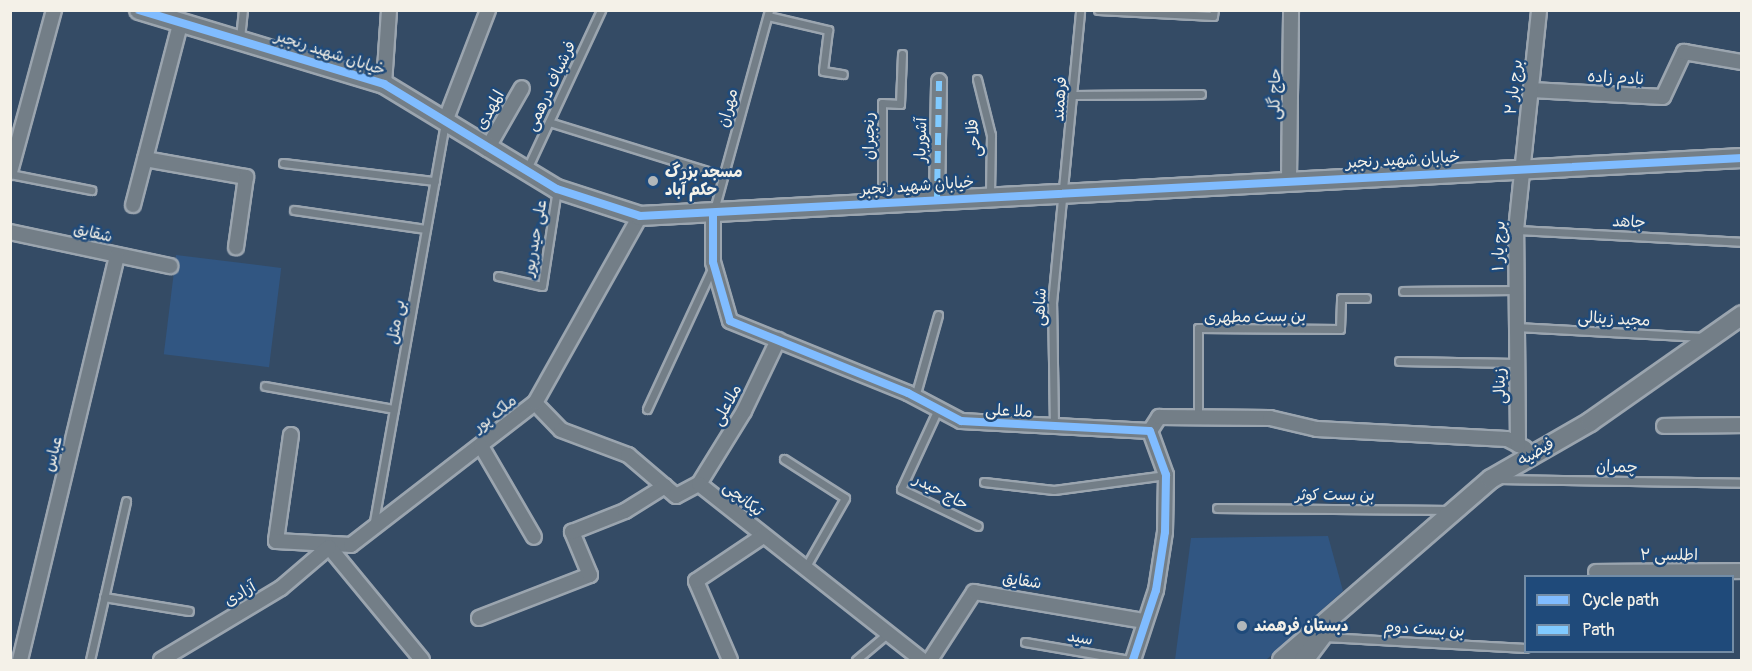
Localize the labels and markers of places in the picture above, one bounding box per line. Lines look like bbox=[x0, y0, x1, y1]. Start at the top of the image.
place label: مسجد بزرگ حکم آباد bbox=[665, 162, 743, 200]
marker: مسجد بزرگ حکم آباد bbox=[646, 174, 660, 188]
place label: دبستان فرهمند bbox=[1254, 616, 1348, 636]
marker: دبستان فرهمند bbox=[1235, 619, 1249, 633]

